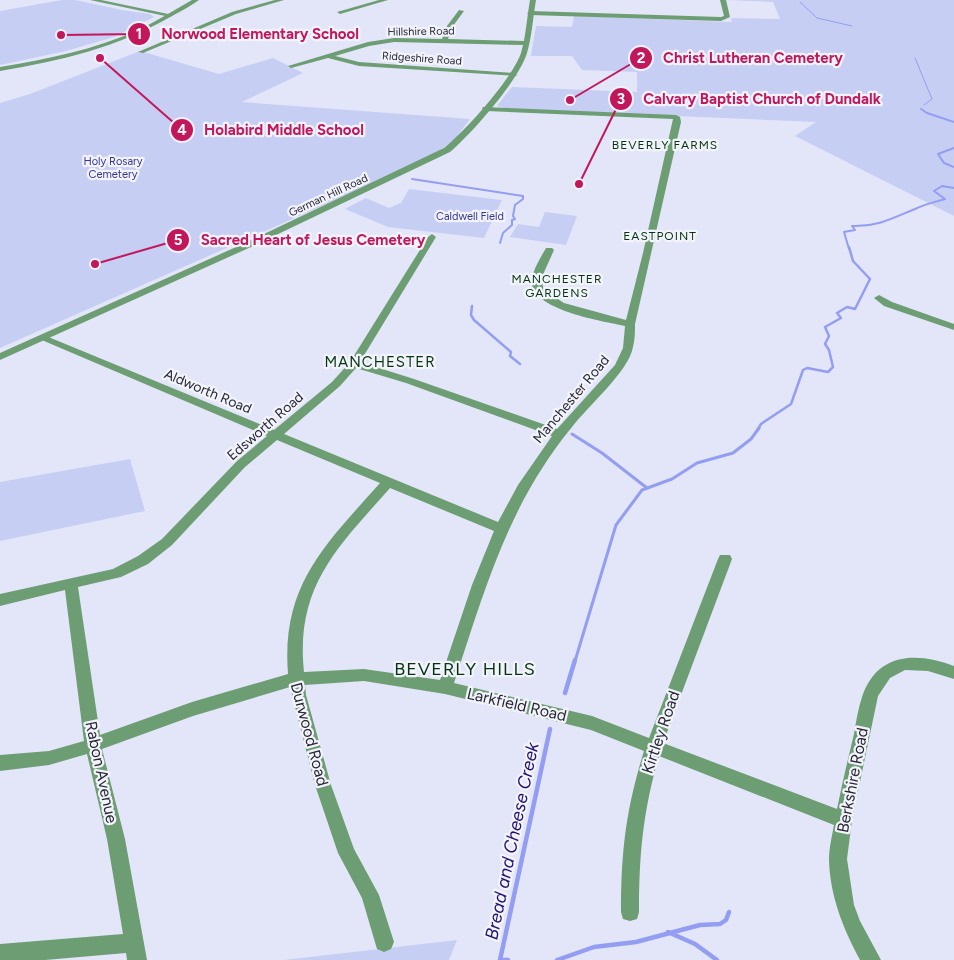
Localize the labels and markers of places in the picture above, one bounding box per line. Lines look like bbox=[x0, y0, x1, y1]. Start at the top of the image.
callout: Norwood Elementary School bbox=[126, 19, 369, 49]
callout: Christ Lutheran Cemetery bbox=[628, 43, 853, 73]
callout: Calvary Baptist Church of Dundalk bbox=[608, 84, 891, 114]
callout: Holabird Middle School bbox=[169, 115, 374, 145]
callout: Sacred Heart of Jesus Cemetery bbox=[165, 225, 435, 255]

